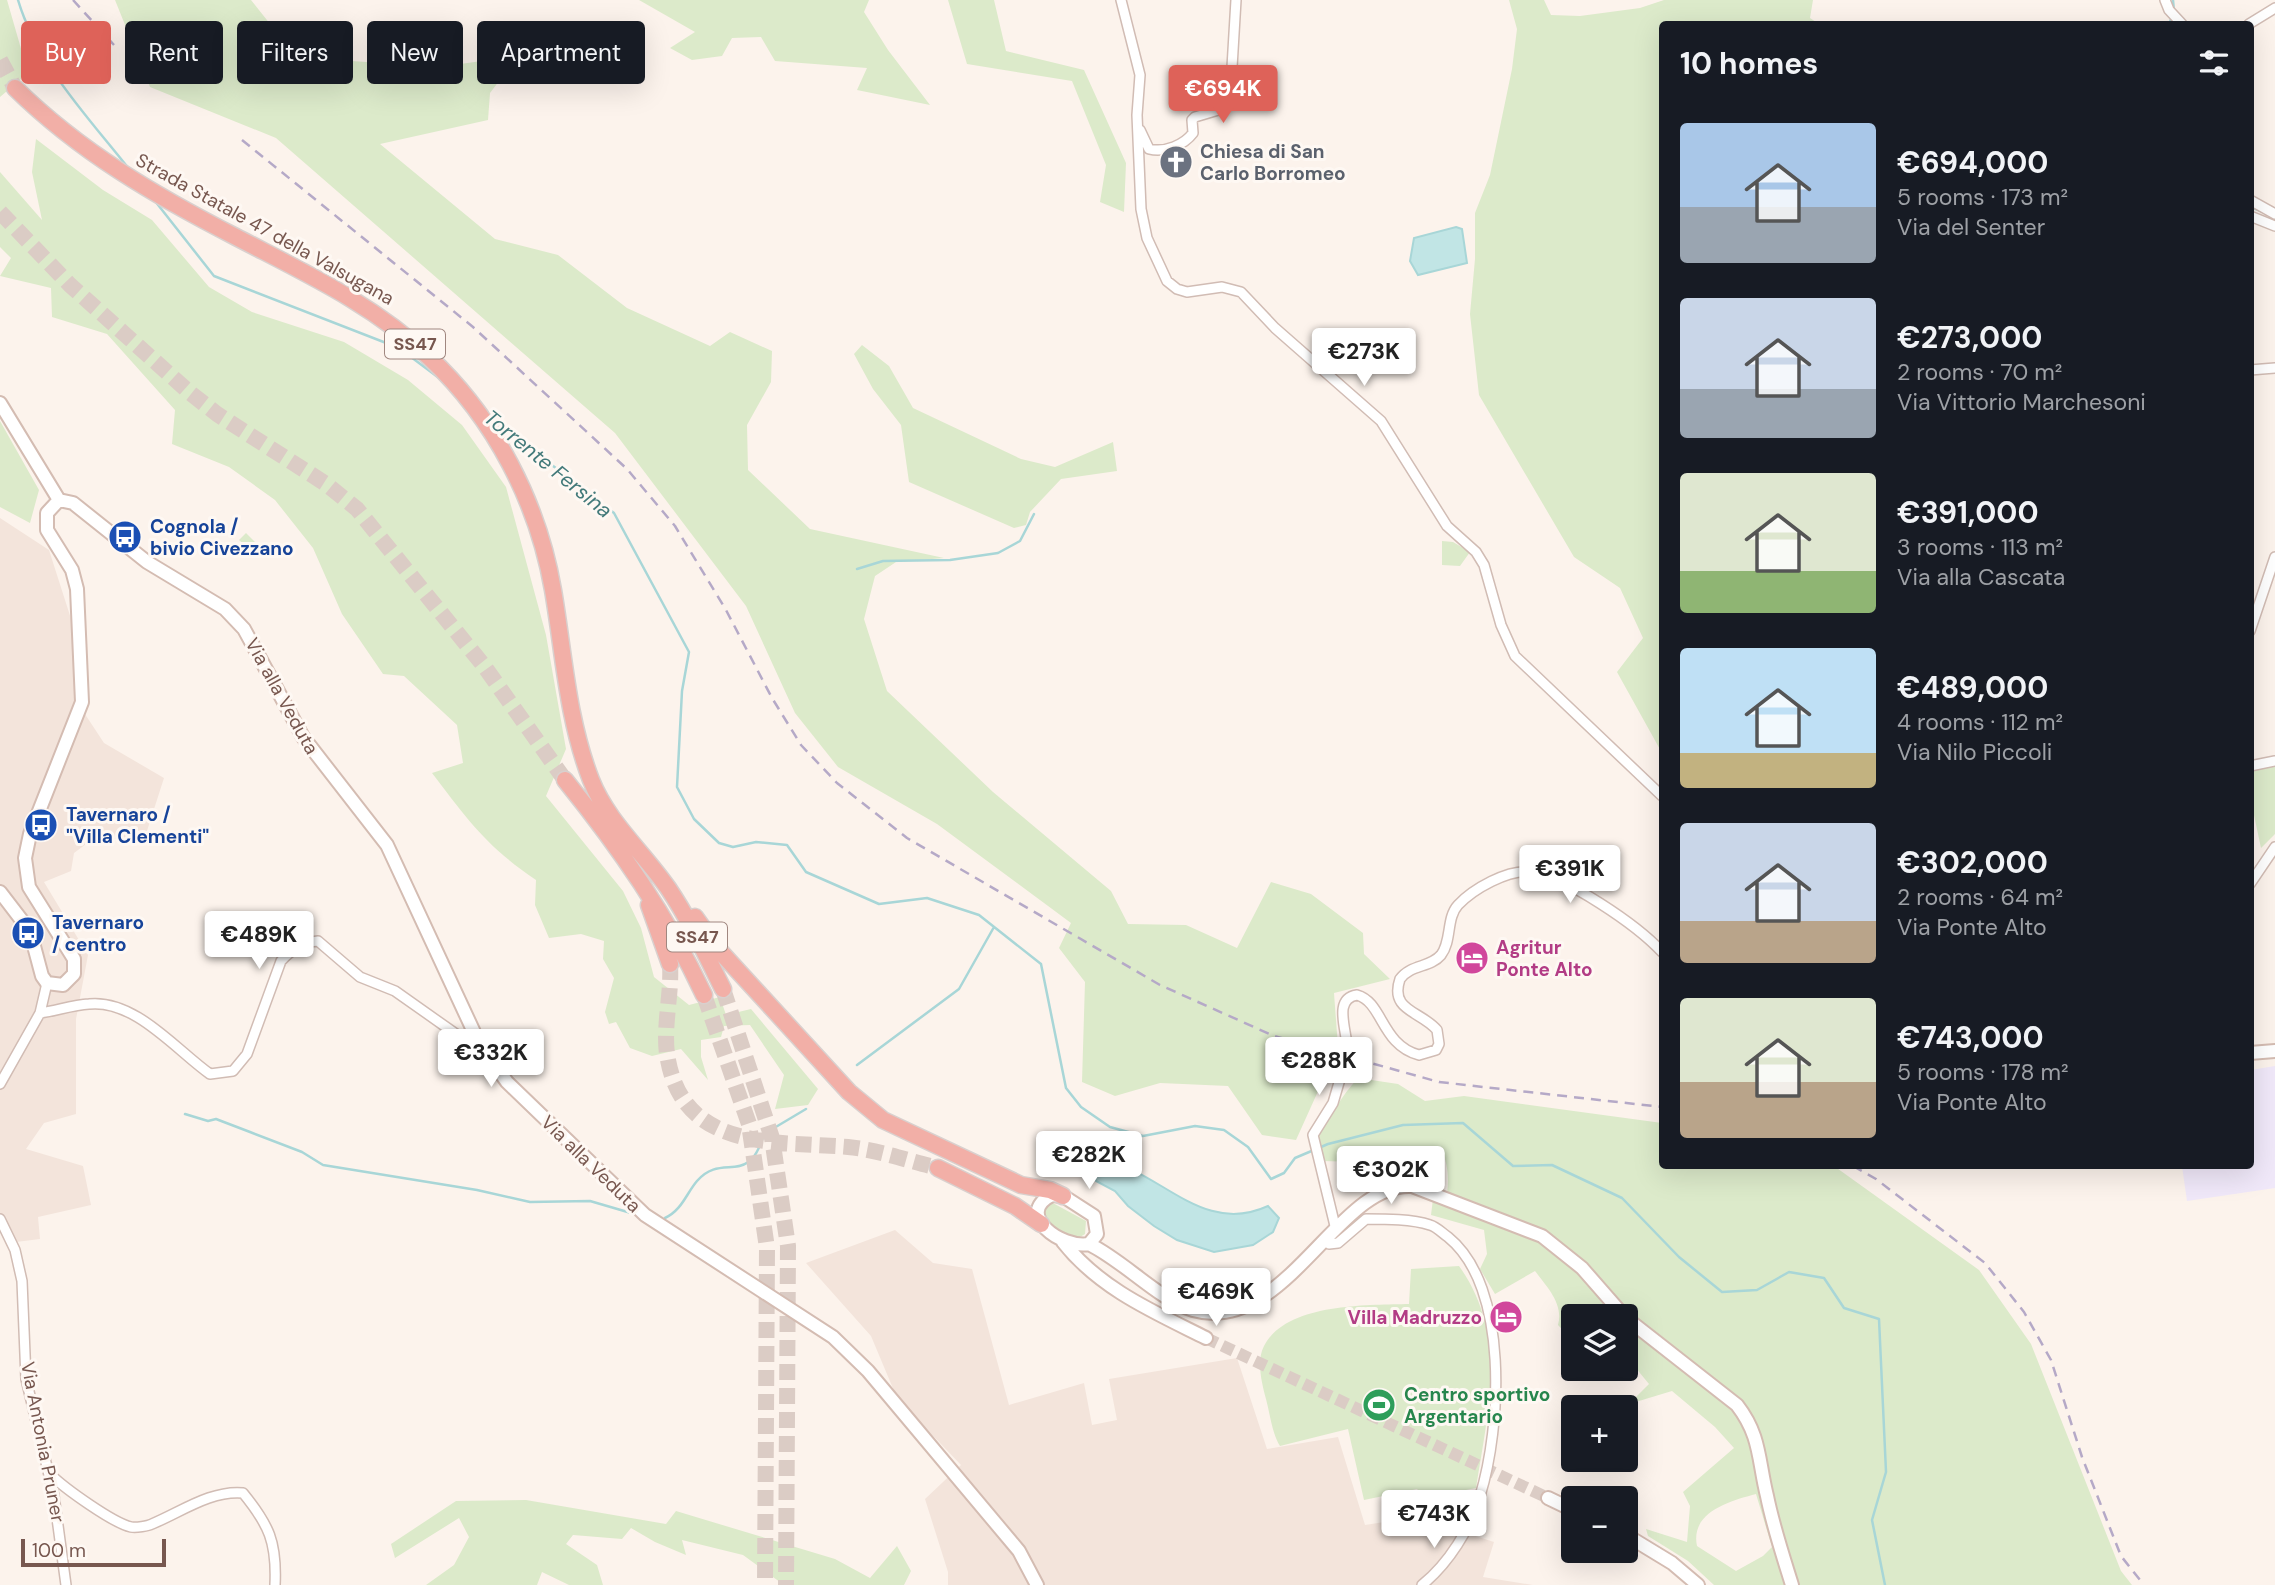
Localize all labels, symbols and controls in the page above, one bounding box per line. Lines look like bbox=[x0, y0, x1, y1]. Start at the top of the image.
chip: Buy bbox=[21, 21, 111, 84]
chip: Rent bbox=[125, 21, 223, 84]
chip: Filters bbox=[237, 21, 353, 84]
chip: New bbox=[367, 21, 463, 84]
chip: Apartment bbox=[477, 21, 645, 84]
text: 10 homes bbox=[1680, 44, 1818, 83]
icon: filters bbox=[2195, 44, 2233, 82]
pin: €694K bbox=[1174, 66, 1272, 125]
text: €694K bbox=[1185, 73, 1261, 103]
place label: Chiesa di San Carlo Borromeo bbox=[1200, 139, 1346, 186]
church icon: Chiesa di San Carlo Borromeo bbox=[1157, 143, 1195, 181]
text: €694,000 bbox=[1897, 143, 2048, 182]
street label: Strada Statale 47 della Valsugana bbox=[131, 147, 399, 311]
icon: home bbox=[1736, 151, 1820, 235]
text: 5 rooms · 173 m² bbox=[1897, 182, 2068, 212]
text: Via del Senter bbox=[1897, 212, 2045, 242]
text: €273,000 bbox=[1897, 318, 2042, 357]
icon: home bbox=[1736, 326, 1820, 410]
pin: €273K bbox=[1315, 328, 1413, 388]
road number: SS47 bbox=[385, 330, 445, 358]
text: €273K bbox=[1328, 336, 1400, 366]
text: 2 rooms · 70 m² bbox=[1897, 357, 2062, 387]
text: Via Vittorio Marchesoni bbox=[1897, 387, 2146, 417]
water label: Torrente Fersina bbox=[478, 404, 618, 524]
text: €391,000 bbox=[1897, 493, 2039, 532]
icon: home bbox=[1736, 501, 1820, 585]
place label: Cognola / bivio Civezzano bbox=[150, 514, 294, 561]
bus stop icon: Cognola / bivio Civezzano bbox=[106, 518, 144, 556]
text: 3 rooms · 113 m² bbox=[1897, 532, 2063, 562]
text: Via alla Cascata bbox=[1897, 562, 2065, 592]
street label: Via alla Veduta bbox=[240, 633, 324, 759]
text: €489,000 bbox=[1897, 668, 2048, 707]
icon: home bbox=[1736, 676, 1820, 760]
text: 4 rooms · 112 m² bbox=[1897, 707, 2063, 737]
text: Via Nilo Piccoli bbox=[1897, 737, 2052, 767]
place label: Tavernaro / "Villa Clementi" bbox=[66, 802, 209, 849]
bus stop icon: Tavernaro / "Villa Clementi" bbox=[22, 806, 60, 844]
text: €302,000 bbox=[1897, 843, 2048, 882]
pin: €391K bbox=[1521, 846, 1619, 905]
icon: home bbox=[1736, 851, 1820, 935]
text: €391K bbox=[1535, 853, 1605, 883]
text: 2 rooms · 64 m² bbox=[1897, 882, 2063, 912]
place label: Tavernaro / centro bbox=[52, 910, 144, 957]
pin: €489K bbox=[210, 912, 308, 971]
text: Via Ponte Alto bbox=[1897, 912, 2047, 942]
bus stop icon: Tavernaro / centro bbox=[9, 914, 47, 952]
text: €489K bbox=[221, 919, 297, 949]
road number: SS47 bbox=[667, 922, 727, 952]
place label: Agritur Ponte Alto bbox=[1496, 935, 1593, 982]
hotel icon: Agritur Ponte Alto bbox=[1453, 939, 1491, 977]
text: €743,000 bbox=[1897, 1018, 2044, 1057]
icon: home bbox=[1736, 1026, 1820, 1110]
pin: €332K bbox=[442, 1030, 540, 1089]
text: €332K bbox=[454, 1037, 528, 1067]
pin: €288K bbox=[1270, 1038, 1368, 1097]
text: €288K bbox=[1281, 1045, 1357, 1075]
text: 5 rooms · 178 m² bbox=[1897, 1057, 2069, 1087]
text: Via Ponte Alto bbox=[1897, 1087, 2047, 1117]
street label: Via alla Veduta bbox=[536, 1110, 646, 1218]
pin: €282K bbox=[1040, 1132, 1138, 1191]
text: €282K bbox=[1052, 1139, 1126, 1169]
pin: €302K bbox=[1342, 1146, 1440, 1206]
text: €302K bbox=[1353, 1154, 1429, 1184]
pin: €469K bbox=[1167, 1268, 1265, 1328]
text: €469K bbox=[1178, 1276, 1254, 1306]
hotel icon: Villa Madruzzo bbox=[1487, 1298, 1525, 1336]
map controls bbox=[1561, 1304, 1638, 1563]
button: layers bbox=[1561, 1304, 1638, 1381]
place label: Villa Madruzzo bbox=[1348, 1305, 1482, 1330]
street label: Via Antonia Pruner bbox=[15, 1360, 71, 1524]
place label: Centro sportivo Argentario bbox=[1404, 1382, 1550, 1429]
sports icon: Centro sportivo Argentario bbox=[1360, 1386, 1398, 1424]
button: + bbox=[1561, 1395, 1638, 1472]
button: − bbox=[1561, 1486, 1638, 1563]
pin: €743K bbox=[1385, 1490, 1483, 1550]
text: €743K bbox=[1397, 1498, 1471, 1528]
scale bar bbox=[21, 1536, 166, 1568]
text: 100 m bbox=[32, 1538, 86, 1563]

